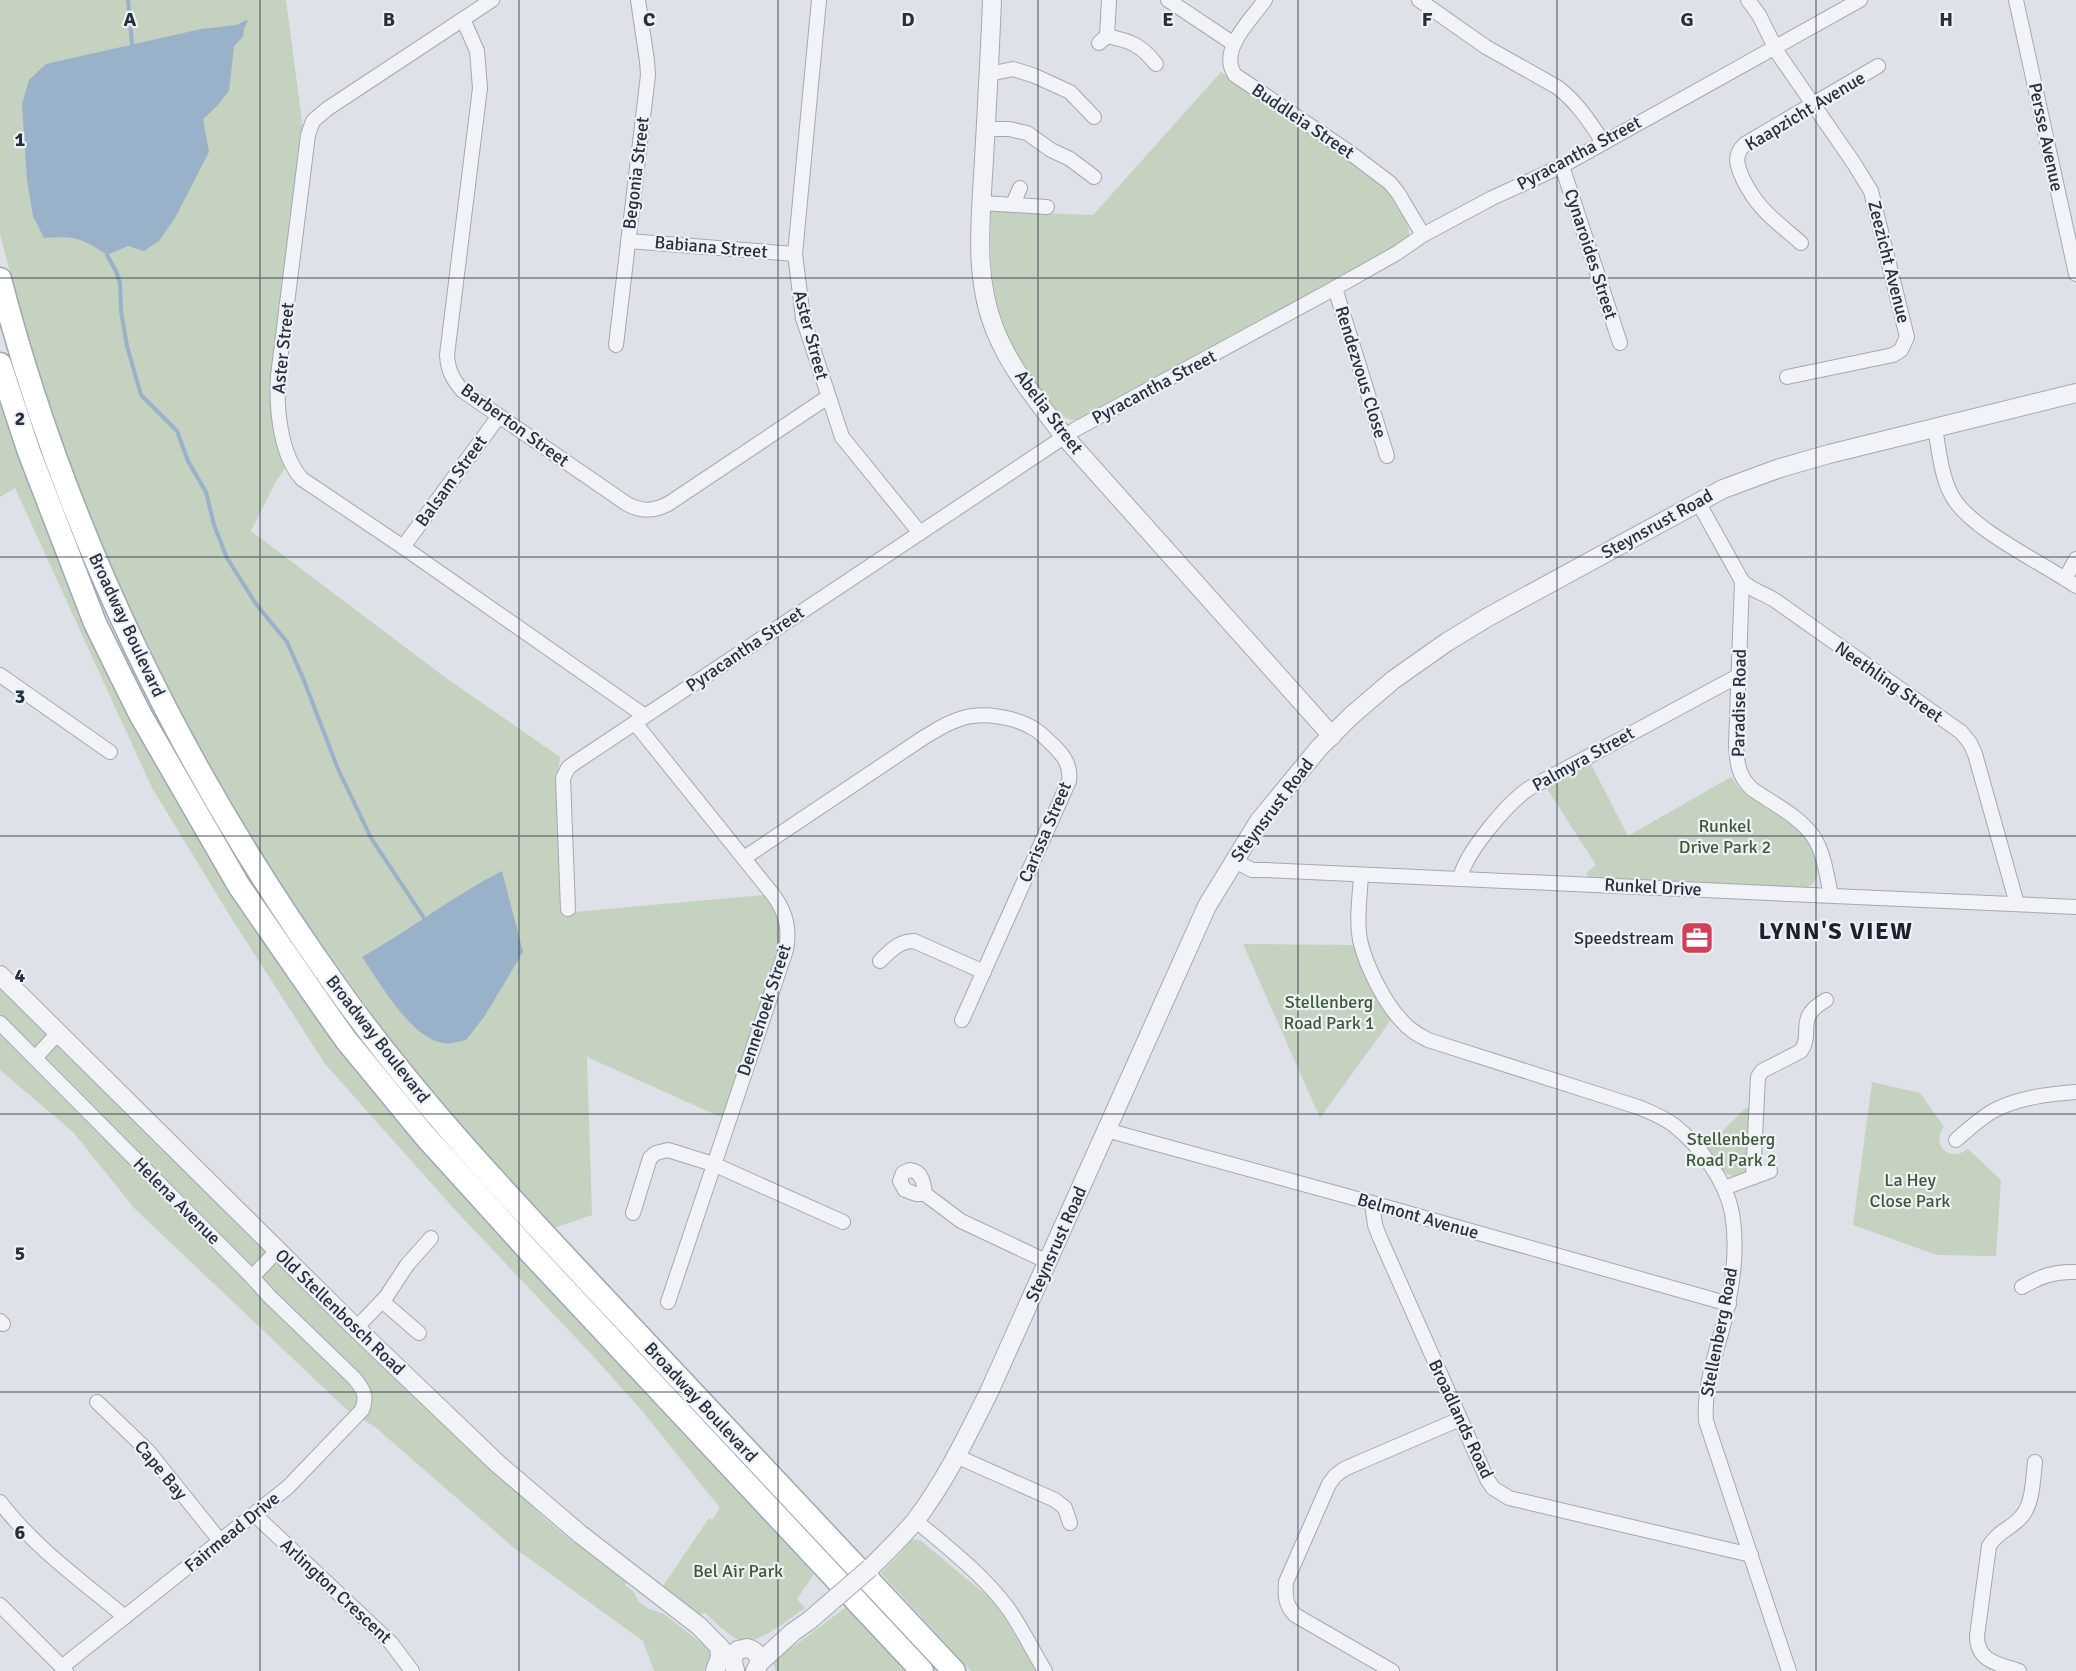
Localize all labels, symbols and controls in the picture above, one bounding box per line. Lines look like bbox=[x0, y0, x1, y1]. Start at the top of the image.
text: A bbox=[124, 7, 137, 32]
text: B bbox=[383, 7, 395, 32]
text: C bbox=[643, 7, 655, 32]
text: D bbox=[901, 7, 915, 32]
text: E bbox=[1162, 7, 1174, 32]
text: F bbox=[1422, 7, 1433, 32]
text: G bbox=[1680, 7, 1694, 32]
text: H bbox=[1939, 7, 1953, 32]
street label: Kaapzicht Avenue bbox=[1741, 66, 1869, 156]
street label: Buddleia Street bbox=[1248, 79, 1358, 163]
street label: Persse Avenue bbox=[2024, 81, 2068, 193]
street label: Pyracantha Street bbox=[1513, 111, 1645, 195]
street label: Begonia Street bbox=[618, 115, 654, 231]
text: 1 bbox=[15, 127, 26, 152]
street label: Cynaroides Street bbox=[1560, 186, 1622, 322]
street label: Zeezicht Avenue bbox=[1863, 198, 1915, 326]
street label: Babiana Street bbox=[654, 231, 768, 263]
street label: Aster Street bbox=[789, 288, 833, 382]
street label: Aster Street bbox=[267, 301, 299, 395]
street label: Rendezvous Close bbox=[1330, 303, 1392, 441]
street label: Pyracantha Street bbox=[1088, 345, 1220, 429]
street label: Abelia Street bbox=[1010, 366, 1088, 458]
street label: Barberton Street bbox=[457, 378, 573, 472]
text: 2 bbox=[15, 406, 25, 431]
street label: Balsam Street bbox=[411, 431, 491, 531]
street label: Steynsrust Road bbox=[1597, 484, 1717, 564]
street label: Broadway Boulevard bbox=[84, 550, 170, 700]
street label: Pyracantha Street bbox=[682, 601, 808, 697]
street label: Neethling Street bbox=[1831, 637, 1947, 727]
street label: Paradise Road bbox=[1727, 649, 1751, 757]
text: 3 bbox=[15, 684, 25, 709]
street label: Palmyra Street bbox=[1528, 722, 1638, 796]
street label: Steynsrust Road bbox=[1226, 754, 1318, 866]
street label: Carissa Street bbox=[1014, 778, 1076, 886]
park label: Runkel Drive Park 2 bbox=[1679, 815, 1771, 858]
street label: Runkel Drive bbox=[1604, 873, 1702, 901]
district label: LYNN'S VIEW bbox=[1759, 916, 1913, 946]
office icon: Speedstream bbox=[1679, 920, 1715, 956]
place label: Speedstream bbox=[1574, 927, 1674, 949]
street label: Dennehoek Street bbox=[732, 941, 796, 1079]
text: 4 bbox=[15, 963, 26, 988]
street label: Broadway Boulevard bbox=[321, 971, 435, 1107]
park label: Stellenberg Road Park 1 bbox=[1284, 991, 1374, 1034]
park label: Stellenberg Road Park 2 bbox=[1686, 1128, 1776, 1171]
street label: Helena Avenue bbox=[129, 1153, 225, 1249]
park label: La Hey Close Park bbox=[1870, 1169, 1950, 1212]
street label: Steynsrust Road bbox=[1021, 1183, 1091, 1305]
street label: Belmont Avenue bbox=[1355, 1188, 1481, 1244]
text: 5 bbox=[15, 1241, 25, 1266]
street label: Old Stellenbosch Road bbox=[270, 1244, 410, 1380]
street label: Stellenberg Road bbox=[1696, 1266, 1742, 1398]
street label: Broadway Boulevard bbox=[640, 1337, 762, 1467]
street label: Broadlands Road bbox=[1424, 1356, 1498, 1482]
street label: Cape Bay bbox=[130, 1436, 192, 1505]
street label: Fairmead Drive bbox=[180, 1487, 284, 1577]
text: 6 bbox=[15, 1520, 26, 1545]
street label: Arlington Crescent bbox=[276, 1534, 396, 1648]
park label: Bel Air Park bbox=[693, 1560, 783, 1582]

